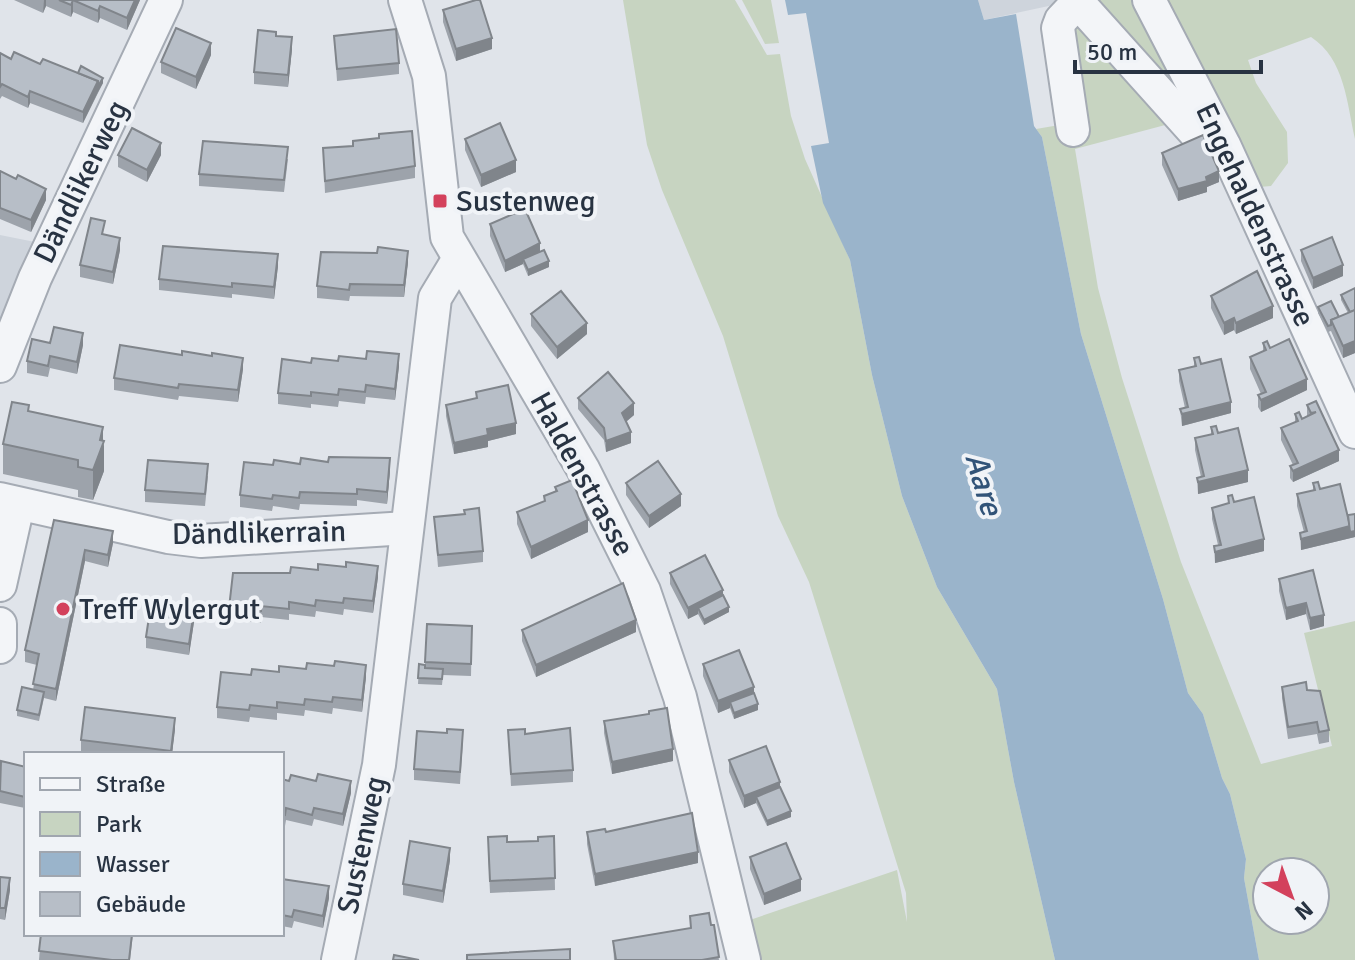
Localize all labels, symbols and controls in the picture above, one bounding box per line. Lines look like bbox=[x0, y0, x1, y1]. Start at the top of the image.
scale bar bbox=[1075, 24, 1261, 74]
text: 50 m bbox=[1087, 37, 1137, 67]
street label: Dändlikerweg bbox=[26, 94, 136, 270]
street label: Engehaldenstrasse bbox=[1187, 97, 1323, 333]
place label: Sustenweg bbox=[456, 183, 595, 220]
marker: Sustenweg bbox=[431, 192, 449, 210]
street label: Haldenstrasse bbox=[522, 385, 642, 563]
water label: Aare bbox=[957, 448, 1012, 522]
street label: Dändlikerrain bbox=[171, 513, 347, 553]
place label: Treff Wylergut bbox=[79, 591, 260, 628]
marker: Treff Wylergut bbox=[54, 600, 72, 618]
legend bbox=[24, 752, 284, 936]
text: Straße bbox=[96, 769, 166, 799]
street label: Sustenweg bbox=[329, 773, 395, 917]
text: Park bbox=[96, 809, 142, 839]
text: Wasser bbox=[96, 849, 170, 879]
north arrow bbox=[1251, 856, 1331, 936]
text: Gebäude bbox=[96, 889, 186, 919]
text: N bbox=[1289, 896, 1318, 926]

